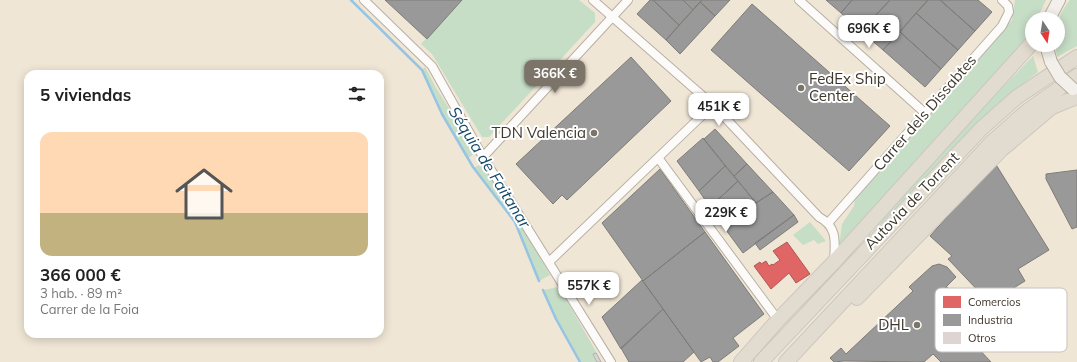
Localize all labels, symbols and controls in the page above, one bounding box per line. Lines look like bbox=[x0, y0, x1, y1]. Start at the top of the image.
north arrow bbox=[1025, 12, 1065, 52]
map controls bbox=[1025, 12, 1065, 52]
pin: 696K € bbox=[836, 15, 902, 49]
text: 696K € bbox=[847, 20, 891, 36]
street label: Carrer dels Dissabtes bbox=[869, 51, 980, 175]
pin: 366K € bbox=[522, 60, 588, 94]
text: 366K € bbox=[533, 65, 577, 81]
place label: FedEx Ship Center bbox=[809, 69, 886, 105]
icon: filters bbox=[346, 83, 368, 105]
marker: FedEx Ship Center bbox=[796, 83, 806, 93]
text: 5 viviendas bbox=[40, 84, 131, 105]
pin: 451K € bbox=[686, 93, 752, 127]
text: 451K € bbox=[697, 98, 741, 114]
water label: Séquia de Faitanar bbox=[445, 102, 536, 233]
place label: TDN Valencia bbox=[491, 123, 586, 142]
marker: TDN Valencia bbox=[589, 128, 599, 138]
street label: Autovia de Torrent bbox=[860, 148, 963, 253]
icon: home bbox=[168, 158, 240, 230]
pin: 229K € bbox=[693, 199, 759, 233]
text: 229K € bbox=[704, 204, 748, 220]
text: 366 000 € bbox=[40, 264, 121, 285]
pin: 557K € bbox=[556, 272, 622, 306]
text: 557K € bbox=[567, 277, 611, 293]
text: 3 hab. · 89 m² bbox=[40, 285, 122, 301]
legend bbox=[935, 288, 1067, 352]
text: Comercios bbox=[968, 295, 1021, 309]
text: Carrer de la Foia bbox=[40, 301, 139, 317]
text: Industria bbox=[968, 313, 1013, 327]
place label: DHL bbox=[878, 315, 909, 334]
marker: DHL bbox=[912, 320, 922, 330]
text: Otros bbox=[968, 331, 996, 345]

